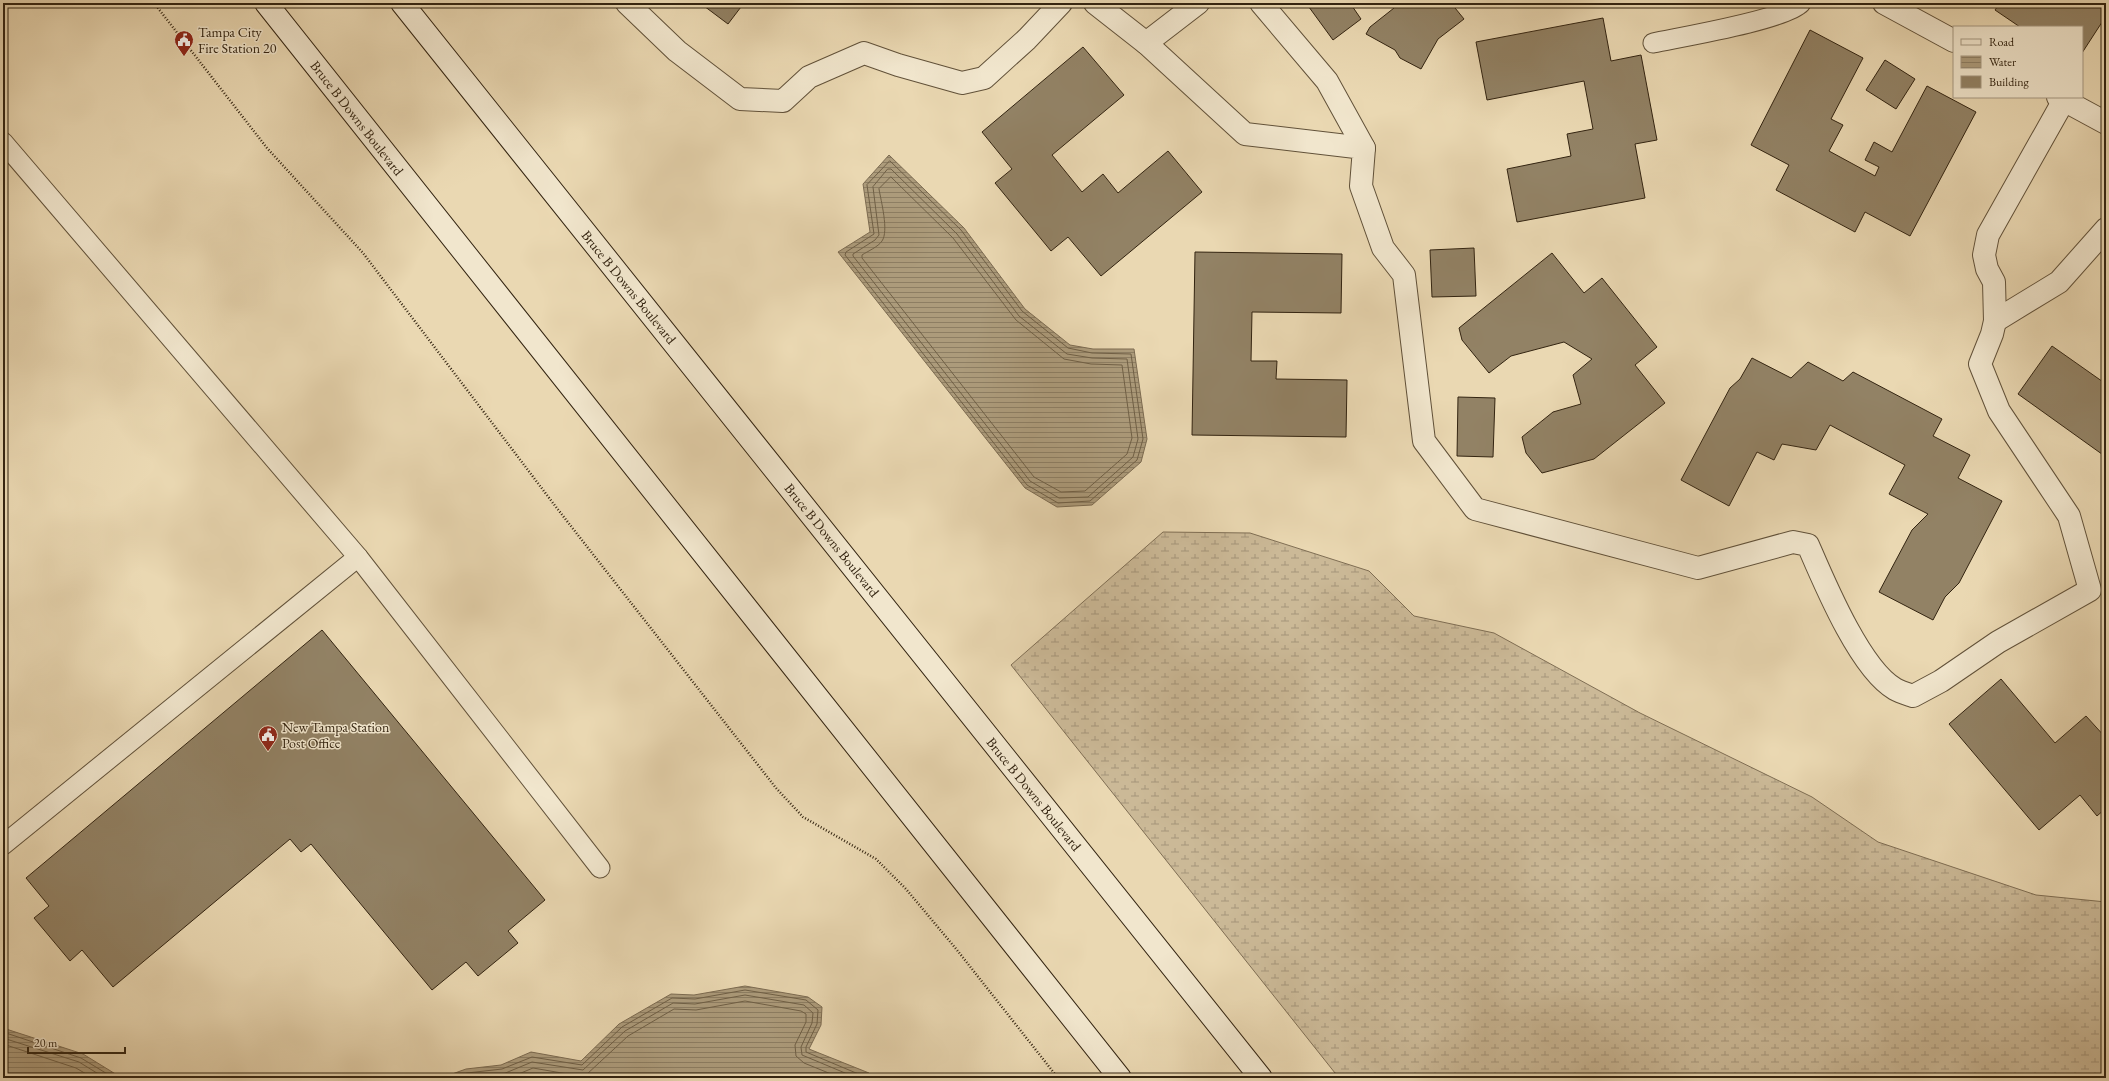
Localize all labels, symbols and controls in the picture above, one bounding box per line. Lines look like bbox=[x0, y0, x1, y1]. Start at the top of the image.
place label: Tampa City Fire Station 20 bbox=[198, 23, 277, 57]
legend bbox=[1953, 26, 2083, 98]
public building icon: Tampa City Fire Station 20 bbox=[173, 29, 195, 57]
text: Road bbox=[1989, 34, 2015, 50]
text: Water bbox=[1989, 54, 2016, 70]
street label: Bruce B Downs Boulevard bbox=[306, 57, 408, 180]
text: Building bbox=[1989, 74, 2030, 90]
street label: Bruce B Downs Boulevard bbox=[578, 226, 681, 348]
street label: Bruce B Downs Boulevard bbox=[781, 479, 884, 601]
place label: New Tampa Station Post Office bbox=[282, 718, 390, 752]
public building icon: New Tampa Station Post Office bbox=[257, 724, 279, 752]
street label: Bruce B Downs Boulevard bbox=[983, 733, 1086, 855]
scale bar bbox=[28, 1029, 125, 1055]
text: 20 m bbox=[34, 1035, 58, 1051]

